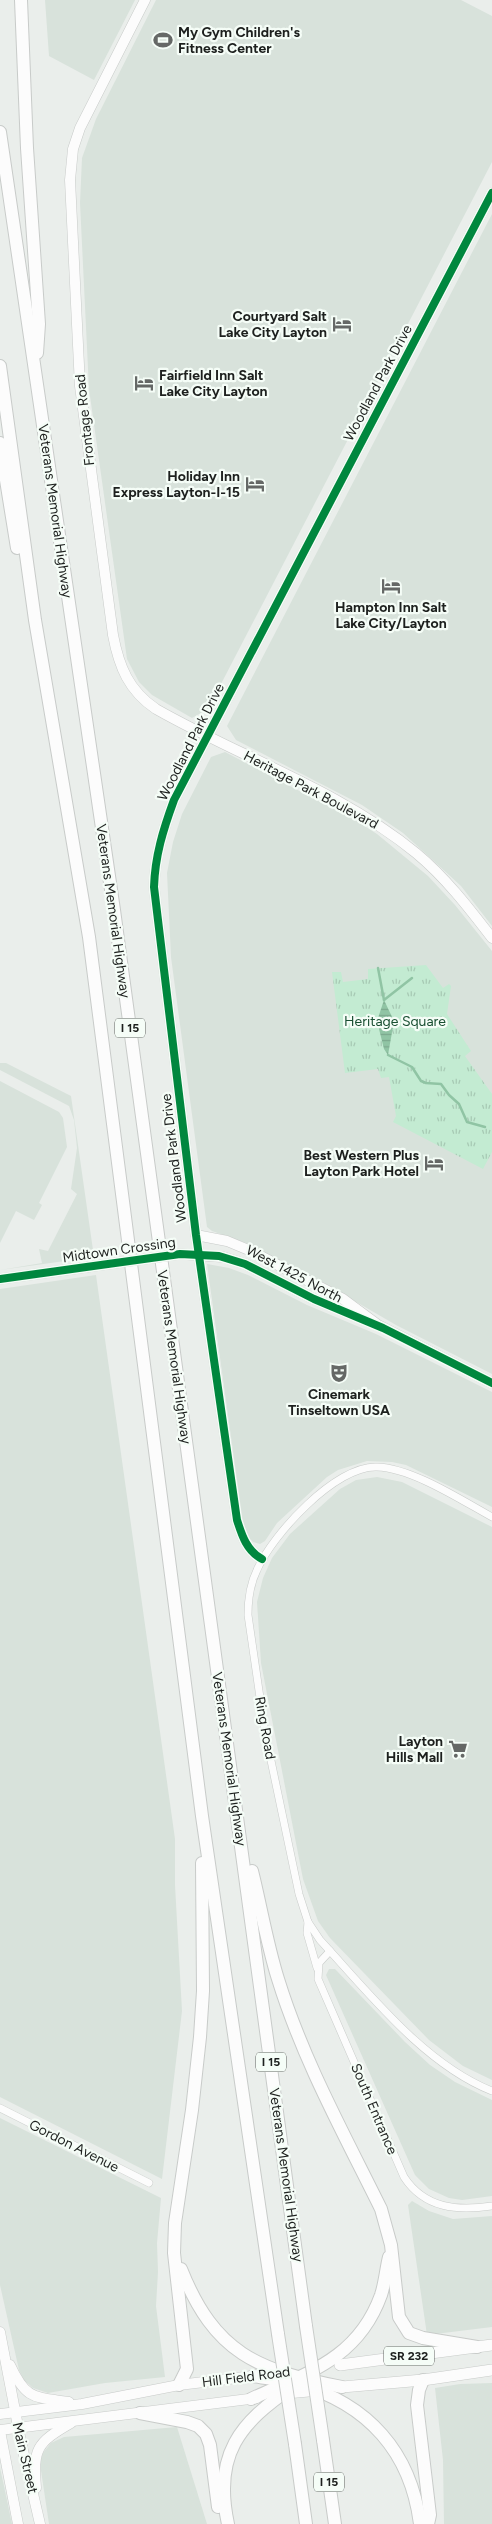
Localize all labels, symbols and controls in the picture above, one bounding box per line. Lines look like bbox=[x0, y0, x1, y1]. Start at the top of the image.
place label: My Gym Children's Fitness Center bbox=[178, 24, 300, 57]
sports icon: My Gym Children's Fitness Center bbox=[152, 29, 174, 51]
place label: Courtyard Salt Lake City Layton bbox=[218, 308, 327, 341]
hotel icon: Courtyard Salt Lake City Layton bbox=[331, 313, 353, 335]
street label: Woodland Park Drive bbox=[340, 322, 416, 444]
place label: Fairfield Inn Salt Lake City Layton bbox=[159, 367, 268, 400]
hotel icon: Fairfield Inn Salt Lake City Layton bbox=[133, 372, 155, 394]
street label: Frontage Road bbox=[72, 373, 98, 467]
street label: Veterans Memorial Highway bbox=[34, 423, 76, 600]
place label: Holiday Inn Express Layton-I-15 bbox=[112, 468, 240, 501]
hotel icon: Holiday Inn Express Layton-I-15 bbox=[244, 473, 266, 495]
hotel icon: Hampton Inn Salt Lake City/Layton bbox=[380, 575, 402, 597]
place label: Hampton Inn Salt Lake City/Layton bbox=[335, 599, 447, 632]
street label: Woodland Park Drive bbox=[154, 680, 228, 804]
street label: Heritage Park Boulevard bbox=[241, 747, 381, 833]
street label: Veterans Memorial Highway bbox=[92, 823, 134, 1000]
park label: Heritage Square bbox=[344, 1013, 446, 1030]
road number: I 15 bbox=[115, 1018, 145, 1038]
street label: Woodland Park Drive bbox=[158, 1092, 190, 1223]
place label: Best Western Plus Layton Park Hotel bbox=[304, 1147, 419, 1180]
hotel icon: Best Western Plus Layton Park Hotel bbox=[423, 1152, 445, 1174]
street label: Midtown Crossing bbox=[61, 1234, 177, 1266]
street label: West 1425 North bbox=[243, 1242, 345, 1307]
street label: Veterans Memorial Highway bbox=[153, 1269, 195, 1446]
theatre icon: Cinemark Tinseltown USA bbox=[328, 1362, 350, 1384]
place label: Cinemark Tinseltown USA bbox=[288, 1386, 390, 1419]
street label: Veterans Memorial Highway bbox=[208, 1671, 250, 1848]
street label: Ring Road bbox=[251, 1695, 279, 1761]
place label: Layton Hills Mall bbox=[386, 1733, 443, 1766]
supermarket icon: Layton Hills Mall bbox=[447, 1738, 469, 1760]
road number: I 15 bbox=[256, 2052, 286, 2072]
street label: South Entrance bbox=[347, 2061, 401, 2157]
street label: Veterans Memorial Highway bbox=[265, 2087, 307, 2264]
street label: Gordon Avenue bbox=[26, 2116, 122, 2176]
road number: SR 232 bbox=[384, 2346, 434, 2366]
street label: Hill Field Road bbox=[201, 2363, 291, 2391]
street label: Main Street bbox=[9, 2421, 41, 2495]
road number: I 15 bbox=[314, 2472, 344, 2492]

